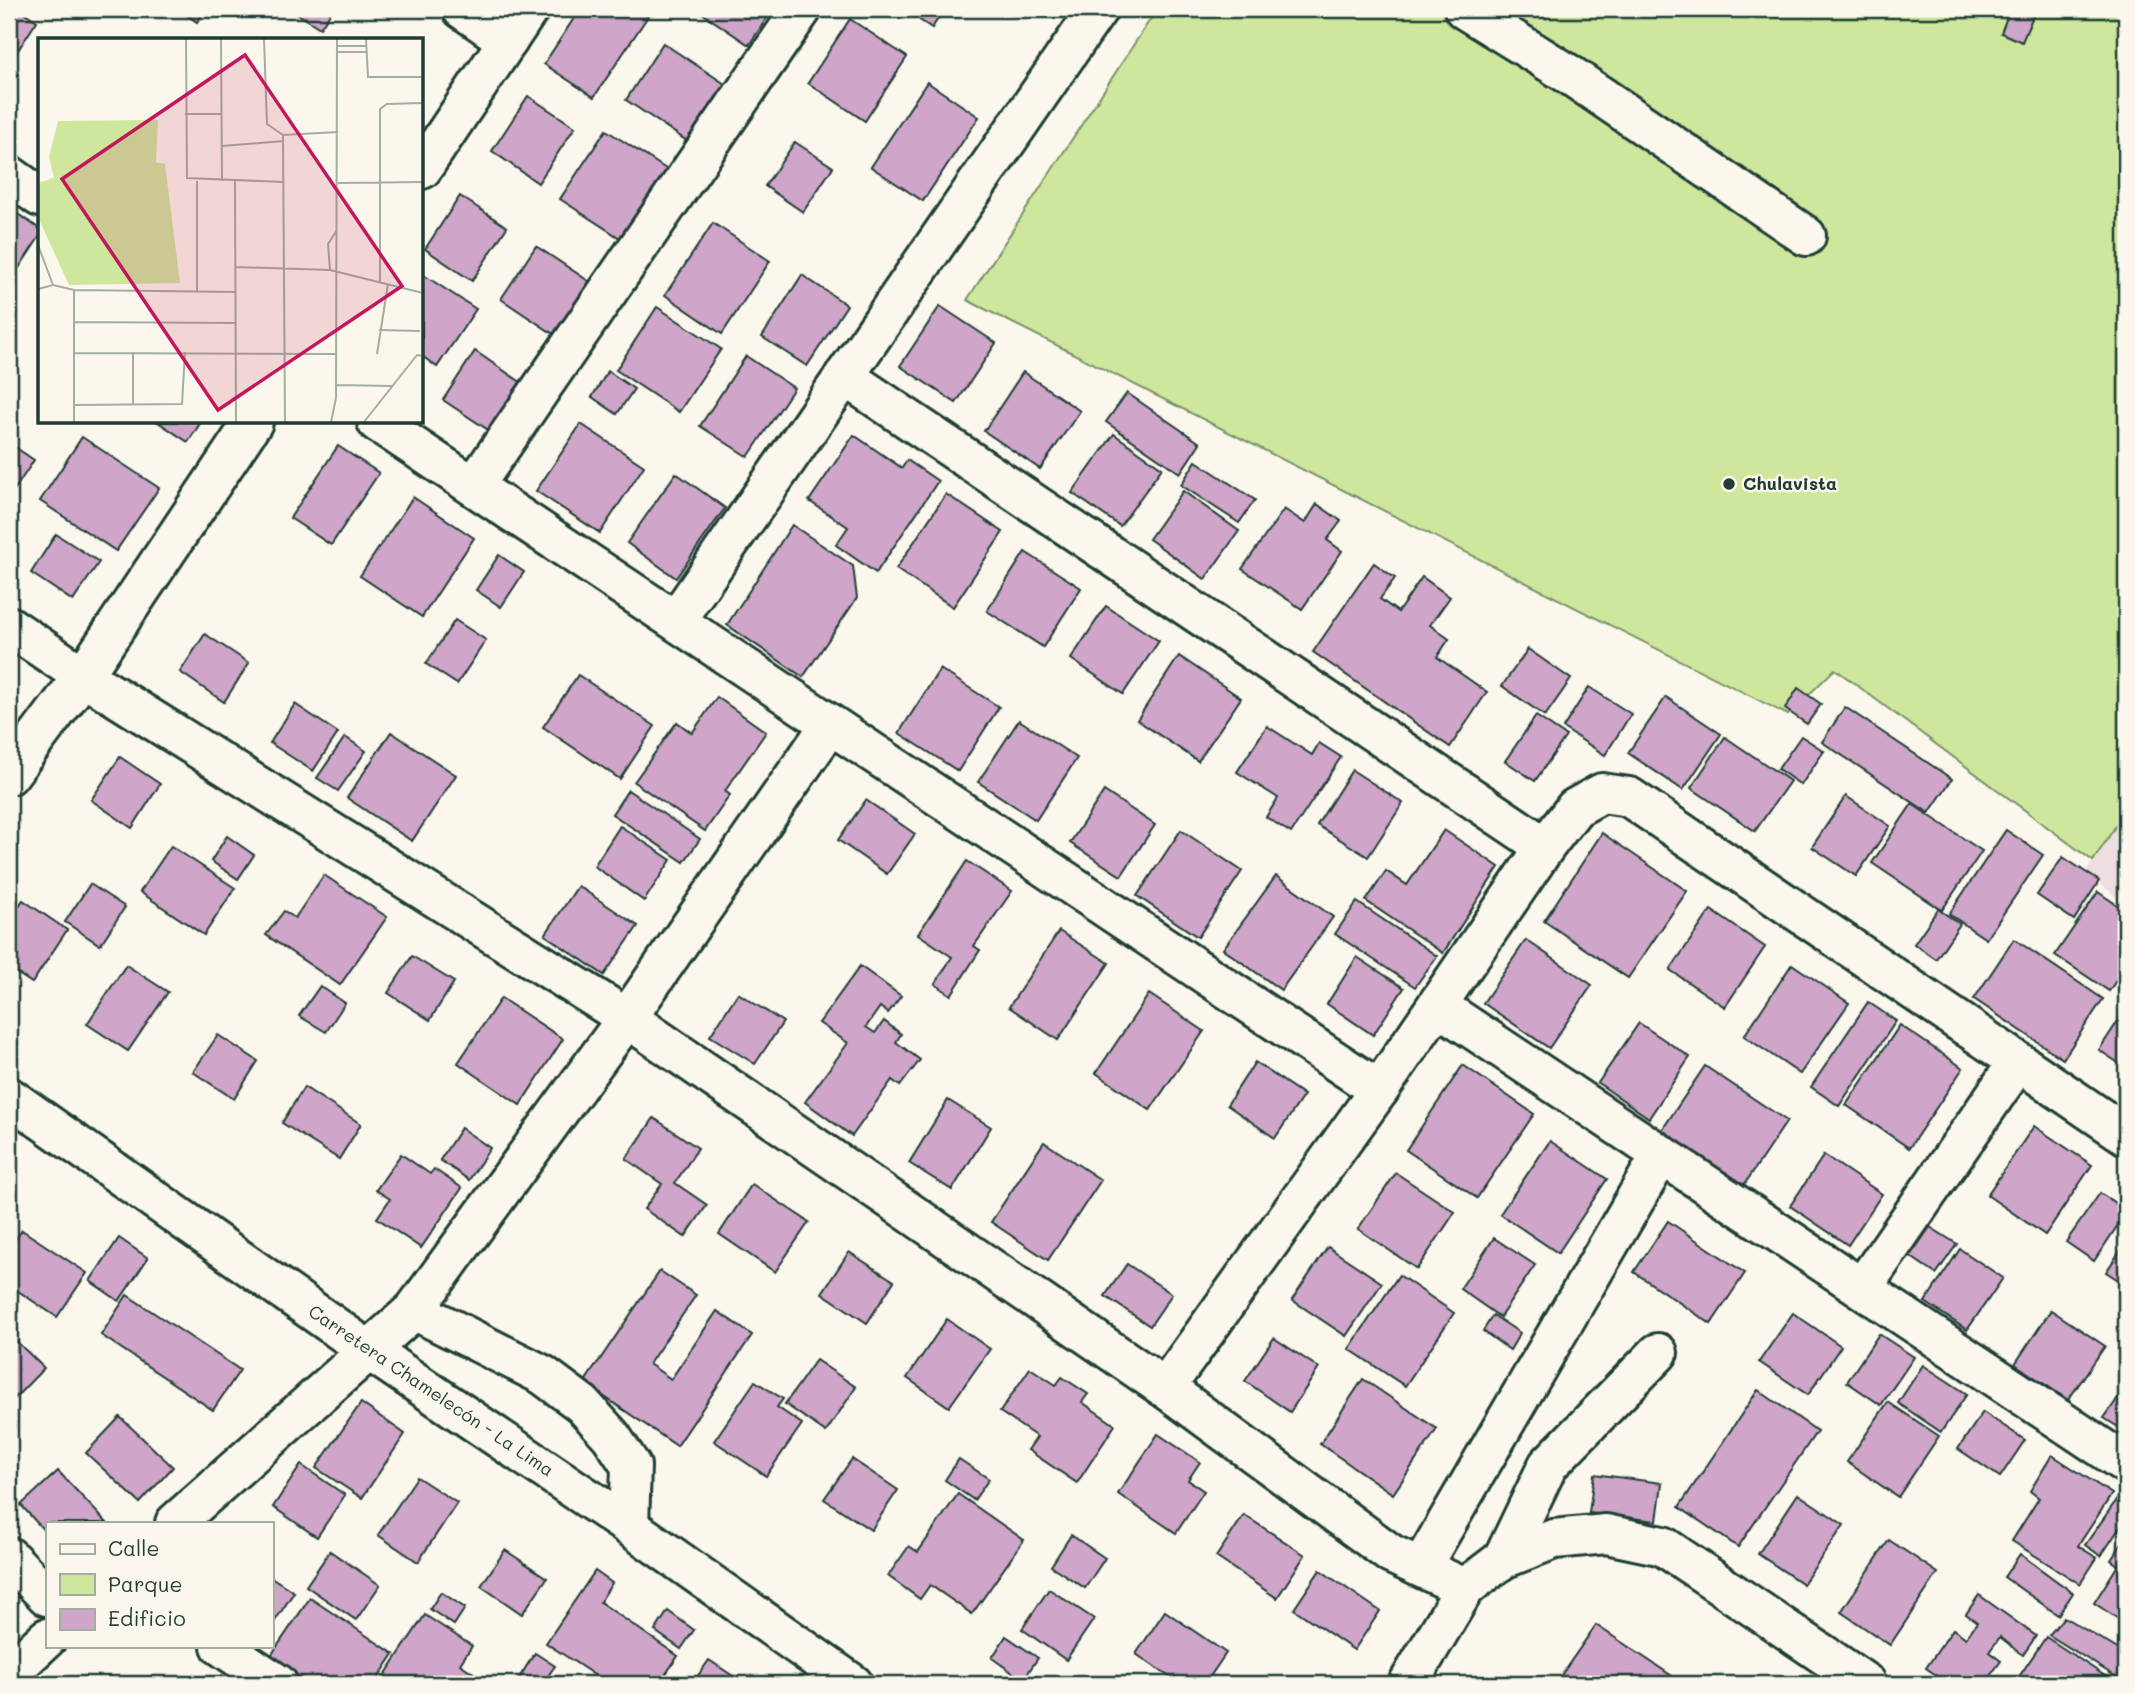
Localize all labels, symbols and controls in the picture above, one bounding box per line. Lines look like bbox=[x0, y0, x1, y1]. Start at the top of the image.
inset map bbox=[38, 38, 424, 424]
place label: Chulavista bbox=[1743, 471, 1837, 495]
marker: Chulavista bbox=[1721, 476, 1737, 492]
street label: Carretera Chamelecón - La Lima bbox=[304, 1299, 559, 1481]
legend bbox=[46, 1522, 273, 1648]
text: Calle bbox=[108, 1534, 160, 1561]
text: Parque bbox=[108, 1570, 182, 1597]
text: Edificio bbox=[108, 1604, 186, 1631]

